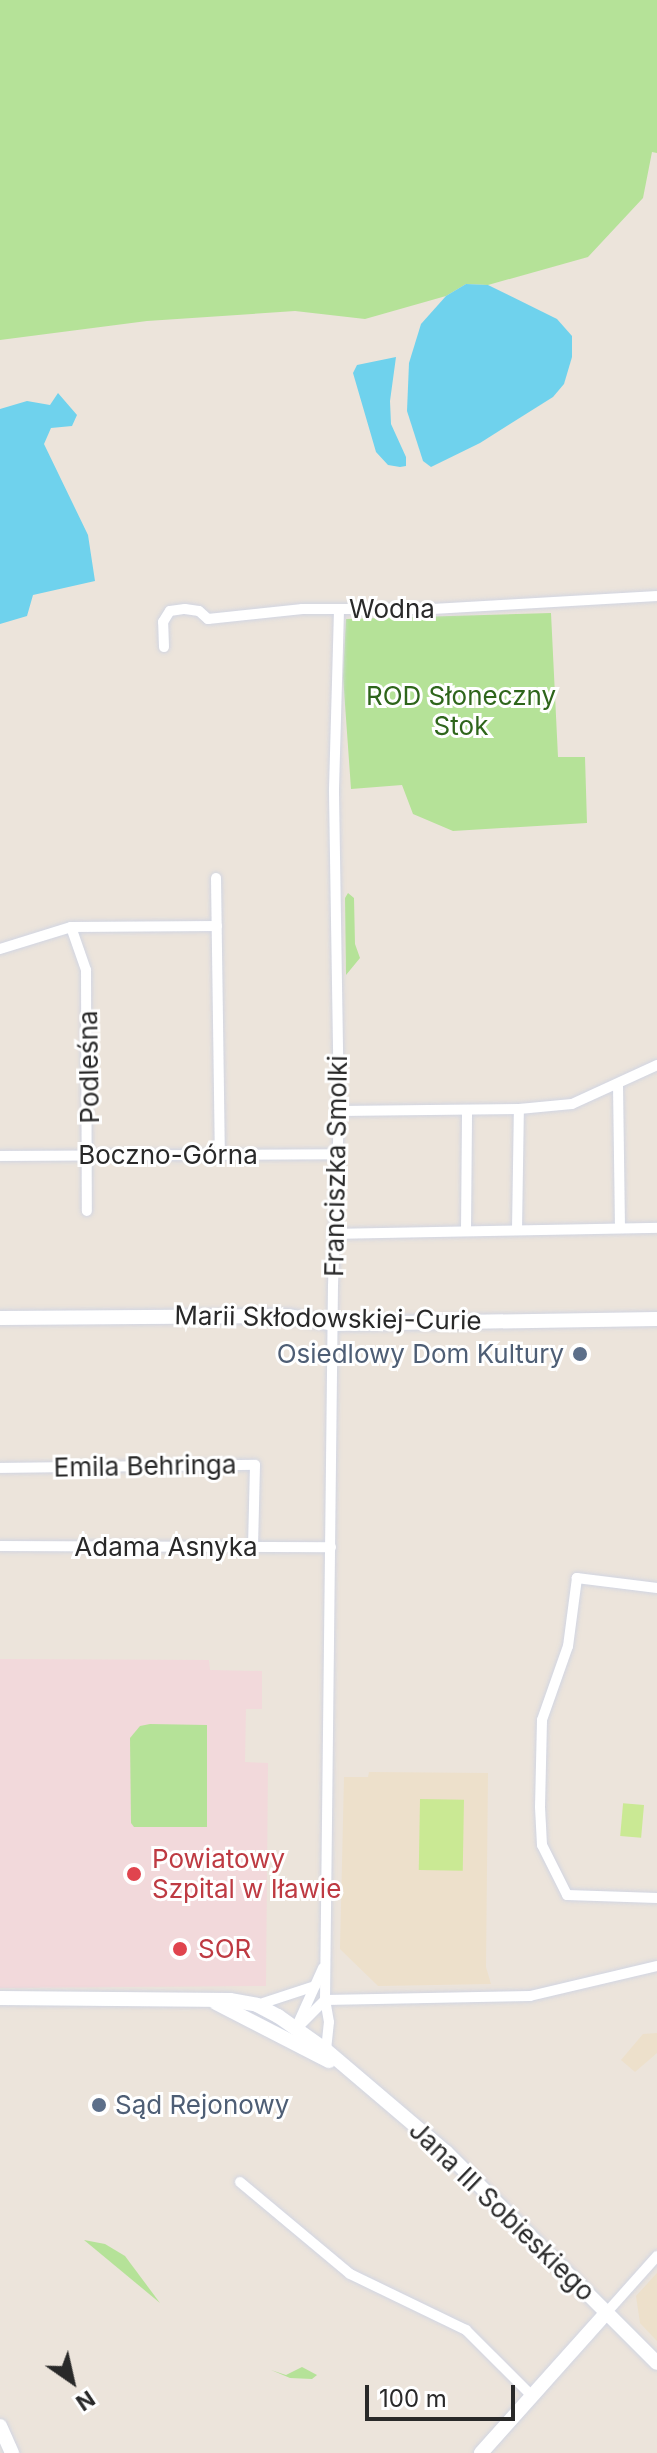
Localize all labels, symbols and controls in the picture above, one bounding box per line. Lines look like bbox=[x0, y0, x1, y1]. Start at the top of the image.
street label: Wodna bbox=[349, 593, 435, 625]
park label: ROD Słoneczny Stok bbox=[366, 680, 556, 742]
street label: Podleśna bbox=[72, 1010, 106, 1124]
street label: Franciszka Smolki bbox=[318, 1055, 354, 1277]
street label: Boczno-Górna bbox=[78, 1139, 258, 1171]
street label: Marii Skłodowskiej-Curie bbox=[174, 1300, 482, 1336]
place label: Osiedlowy Dom Kultury bbox=[277, 1338, 564, 1370]
marker: Osiedlowy Dom Kultury bbox=[571, 1345, 589, 1363]
street label: Emila Behringa bbox=[53, 1449, 237, 1483]
street label: Adama Asnyka bbox=[74, 1531, 258, 1563]
place label: Powiatowy Szpital w Iławie bbox=[152, 1843, 341, 1904]
marker: Powiatowy Szpital w Iławie bbox=[123, 1863, 145, 1885]
place label: SOR bbox=[198, 1933, 251, 1965]
marker: SOR bbox=[169, 1938, 191, 1960]
place label: Sąd Rejonowy bbox=[115, 2089, 289, 2121]
marker: Sąd Rejonowy bbox=[90, 2096, 108, 2114]
street label: Jana III Sobieskiego bbox=[403, 2114, 601, 2308]
north arrow bbox=[32, 2341, 112, 2421]
scale bar bbox=[369, 2369, 519, 2419]
text: 100 m bbox=[379, 2384, 447, 2413]
text: N bbox=[71, 2385, 100, 2416]

